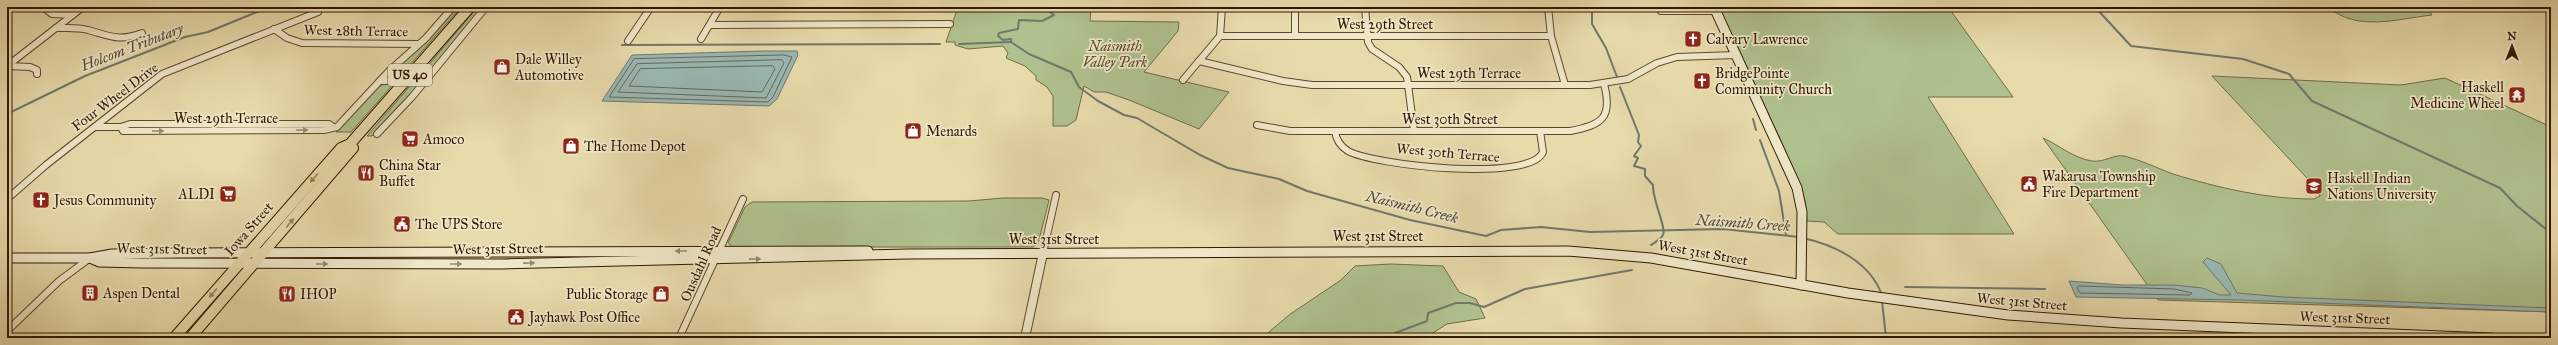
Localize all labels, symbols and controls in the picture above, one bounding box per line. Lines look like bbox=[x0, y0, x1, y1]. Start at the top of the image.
street label: West 29th Street bbox=[1337, 16, 1433, 33]
water label: Holcom Tributary bbox=[77, 19, 187, 75]
street label: West 28th Terrace bbox=[304, 22, 408, 40]
north arrow bbox=[2492, 26, 2532, 66]
church icon: Calvary Lawrence bbox=[1683, 29, 1703, 49]
text: N bbox=[2507, 30, 2517, 43]
place label: Calvary Lawrence bbox=[1706, 31, 1808, 48]
park label: Naismith Valley Park bbox=[1083, 38, 1148, 71]
place label: Dale Willey Automotive bbox=[514, 51, 584, 84]
shop icon: Dale Willey Automotive bbox=[492, 57, 512, 77]
street label: Four Wheel Drive bbox=[68, 59, 162, 135]
road number: US 40 bbox=[388, 64, 432, 86]
street label: West 29th Terrace bbox=[1417, 65, 1521, 82]
place label: BridgePointe Community Church bbox=[1715, 65, 1832, 98]
church icon: BridgePointe Community Church bbox=[1692, 71, 1712, 91]
place label: Haskell Medicine Wheel bbox=[2410, 79, 2504, 112]
temple icon: Haskell Medicine Wheel bbox=[2507, 85, 2527, 105]
street label: West 29th Terrace bbox=[174, 110, 278, 127]
street label: West 30th Street bbox=[1402, 111, 1498, 128]
shop icon: Menards bbox=[903, 121, 923, 141]
place label: Menards bbox=[926, 123, 977, 140]
one-way arrow bbox=[152, 127, 164, 134]
one-way arrow bbox=[296, 127, 309, 133]
supermarket icon: Amoco bbox=[400, 129, 420, 149]
place label: Amoco bbox=[422, 131, 464, 148]
shop icon: The Home Depot bbox=[561, 136, 581, 156]
place label: The Home Depot bbox=[584, 138, 686, 155]
street label: West 30th Terrace bbox=[1396, 140, 1500, 166]
place label: China Star Buffet bbox=[379, 157, 442, 190]
restaurant icon: China Star Buffet bbox=[356, 163, 376, 183]
place label: Wakarusa Township Fire Department bbox=[2042, 168, 2156, 201]
place label: Haskell Indian Nations University bbox=[2327, 170, 2437, 203]
one-way arrow bbox=[310, 172, 319, 183]
public building icon: Wakarusa Township Fire Department bbox=[2019, 174, 2039, 194]
school or university icon: Haskell Indian Nations University bbox=[2304, 176, 2324, 196]
supermarket icon: ALDI bbox=[218, 184, 238, 204]
place label: ALDI bbox=[177, 186, 215, 203]
water label: Naismith Creek bbox=[1363, 187, 1460, 227]
church icon: Jesus Community bbox=[31, 190, 51, 210]
place label: Jesus Community bbox=[52, 192, 157, 210]
street label: Iowa Street bbox=[221, 199, 277, 259]
water label: Naismith Creek bbox=[1694, 211, 1791, 235]
public building icon: The UPS Store bbox=[392, 214, 412, 234]
place label: The UPS Store bbox=[415, 216, 503, 233]
one-way arrow bbox=[285, 217, 294, 228]
street label: Ousdahl Road bbox=[677, 224, 725, 304]
street label: West 31st Street bbox=[1333, 228, 1423, 245]
street label: West 31st Street bbox=[1009, 231, 1099, 248]
street label: West 31st Street bbox=[1657, 237, 1749, 269]
street label: West 31st Street bbox=[117, 240, 207, 258]
street label: West 31st Street bbox=[453, 240, 543, 258]
one-way arrow bbox=[674, 248, 687, 254]
one-way arrow bbox=[749, 256, 762, 262]
one-way arrow bbox=[523, 260, 536, 266]
one-way arrow bbox=[316, 261, 329, 267]
one-way arrow bbox=[450, 261, 463, 267]
building icon: Aspen Dental bbox=[80, 283, 100, 303]
restaurant icon: IHOP bbox=[277, 284, 297, 304]
shop icon: Public Storage bbox=[651, 284, 671, 304]
place label: Aspen Dental bbox=[102, 285, 180, 302]
place label: IHOP bbox=[300, 286, 337, 303]
place label: Public Storage bbox=[566, 286, 648, 303]
one-way arrow bbox=[208, 288, 218, 298]
street label: West 31st Street bbox=[1976, 290, 2068, 314]
public building icon: Jayhawk Post Office bbox=[506, 307, 526, 327]
street label: West 31st Street bbox=[2299, 308, 2391, 328]
place label: Jayhawk Post Office bbox=[527, 309, 640, 327]

